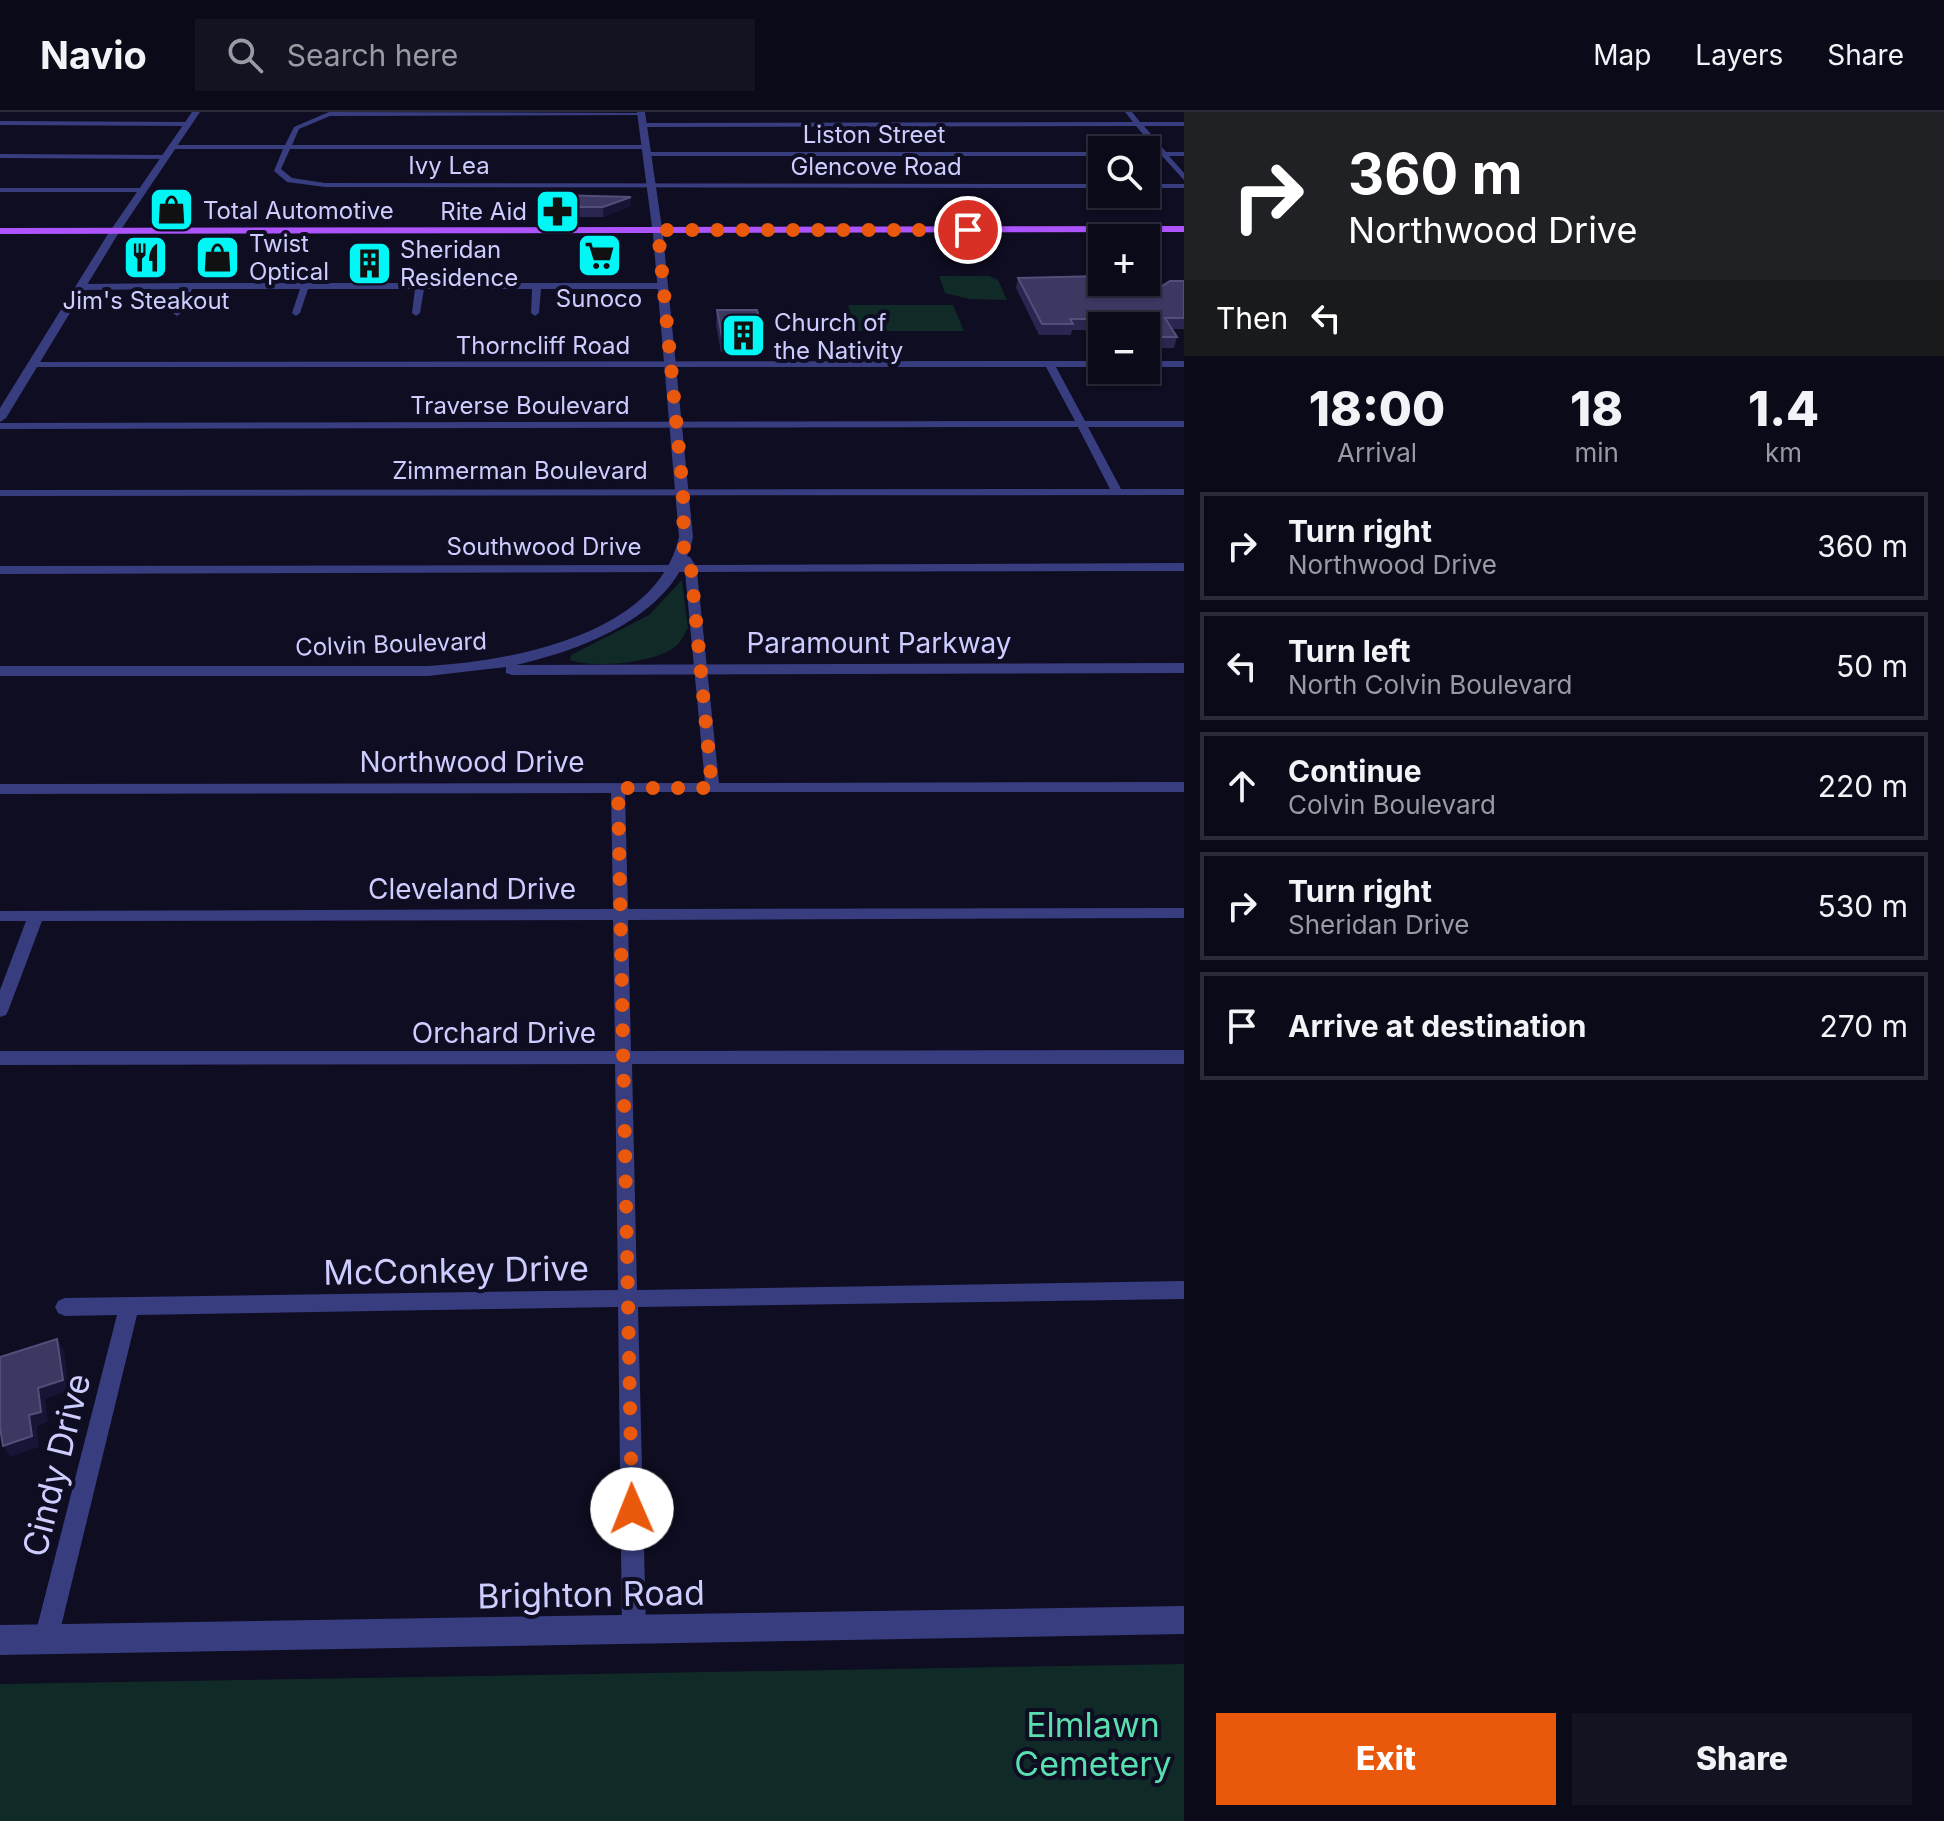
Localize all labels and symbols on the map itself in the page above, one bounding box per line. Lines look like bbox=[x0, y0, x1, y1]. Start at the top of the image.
street label: Liston Street bbox=[803, 120, 946, 149]
street label: Ivy Lea bbox=[408, 151, 490, 180]
street label: Glencove Road bbox=[790, 152, 962, 181]
shop icon: Total Automotive bbox=[148, 186, 196, 234]
pharmacy icon: Rite Aid bbox=[534, 187, 582, 235]
place label: Total Automotive bbox=[203, 196, 394, 225]
pin bbox=[934, 196, 1002, 264]
place label: Rite Aid bbox=[440, 197, 527, 226]
place label: Twist Optical bbox=[249, 229, 329, 286]
supermarket icon: Sunoco bbox=[575, 232, 623, 280]
shop icon: Twist Optical bbox=[194, 233, 242, 281]
restaurant icon: Jim's Steakout bbox=[122, 234, 170, 282]
place label: Sheridan Residence bbox=[400, 235, 518, 292]
building icon: Sheridan Residence bbox=[345, 239, 393, 287]
place label: Sunoco bbox=[556, 284, 642, 313]
place label: Jim's Steakout bbox=[63, 286, 230, 315]
place label: Church of the Nativity bbox=[774, 308, 903, 365]
building icon: Church of the Nativity bbox=[719, 312, 767, 360]
street label: Thorncliff Road bbox=[456, 331, 630, 360]
street label: Traverse Boulevard bbox=[410, 391, 630, 420]
street label: Zimmerman Boulevard bbox=[392, 456, 648, 485]
street label: Southwood Drive bbox=[446, 532, 642, 561]
street label: Colvin Boulevard bbox=[295, 626, 487, 662]
street label: Paramount Parkway bbox=[746, 626, 1012, 660]
street label: Northwood Drive bbox=[359, 745, 585, 779]
street label: Cleveland Drive bbox=[368, 872, 576, 906]
street label: Orchard Drive bbox=[412, 1016, 596, 1050]
street label: McConkey Drive bbox=[323, 1247, 589, 1293]
street label: Cindy Drive bbox=[13, 1369, 99, 1561]
position arrow bbox=[590, 1467, 674, 1551]
street label: Brighton Road bbox=[477, 1572, 705, 1616]
park label: Elmlawn Cemetery bbox=[1014, 1704, 1172, 1784]

